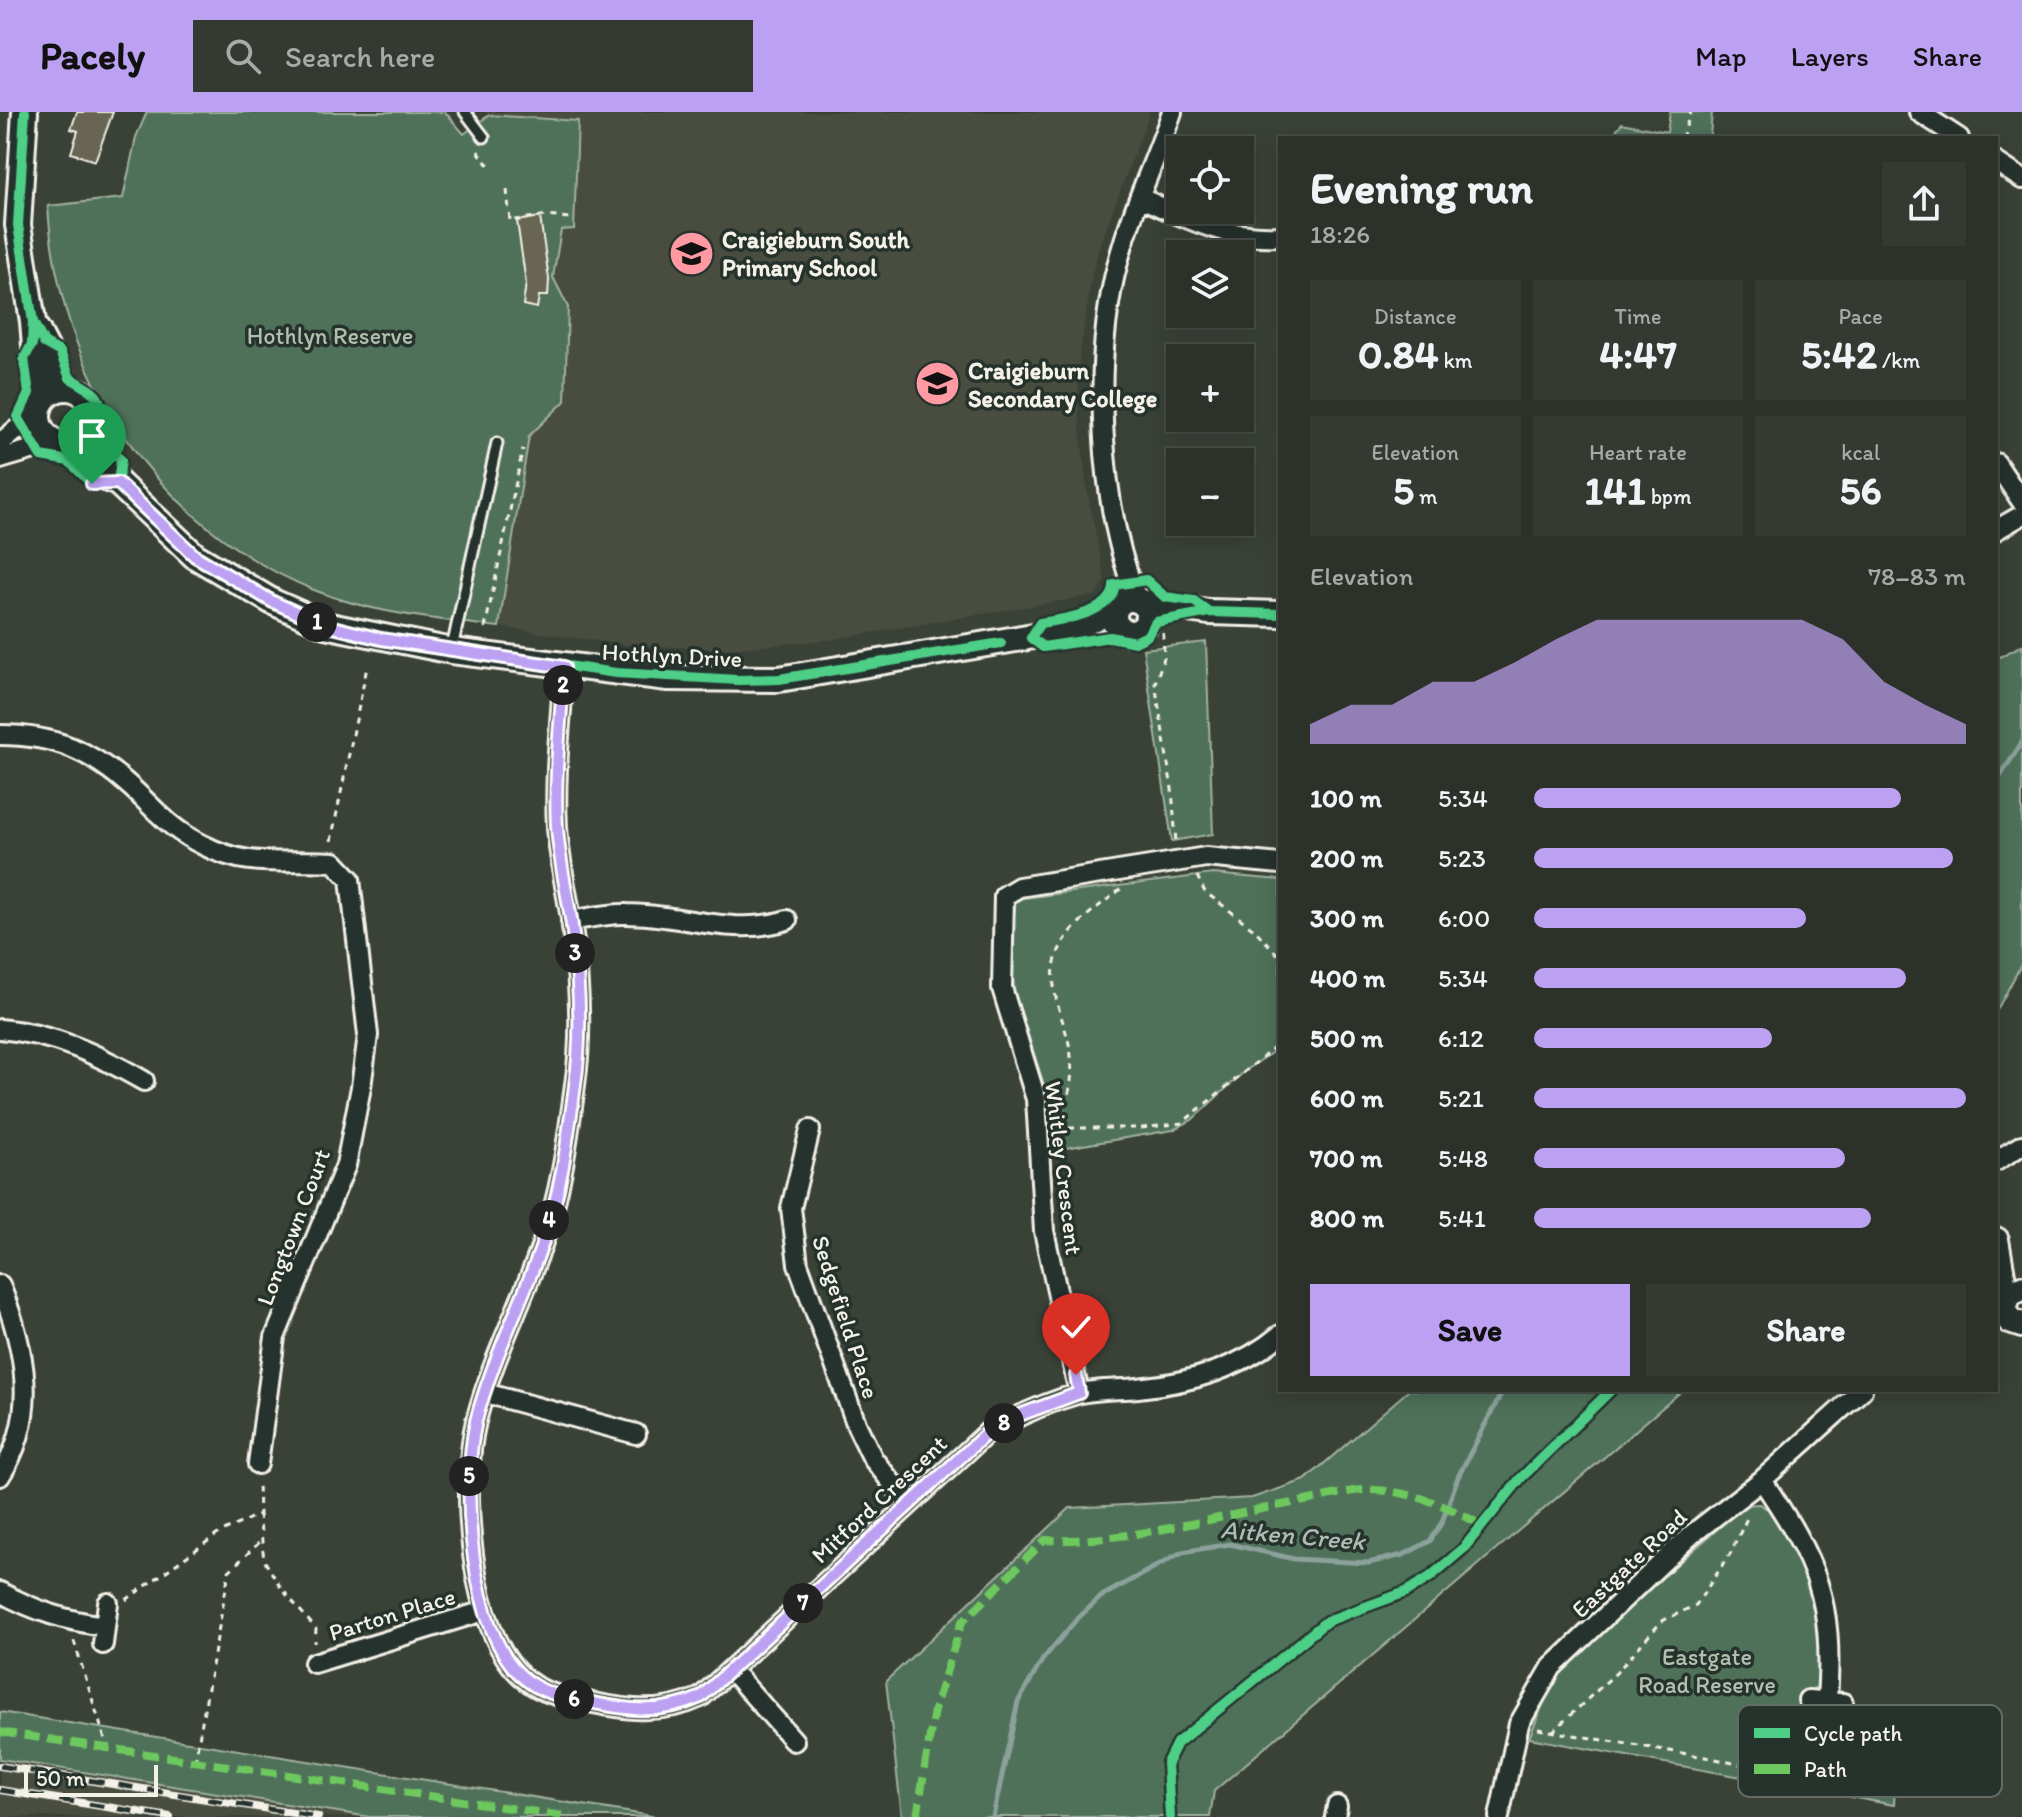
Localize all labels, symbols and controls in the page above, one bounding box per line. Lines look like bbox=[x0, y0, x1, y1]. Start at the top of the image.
search box bbox=[193, 20, 753, 92]
text: Pacely bbox=[40, 33, 145, 79]
icon: search bbox=[221, 34, 265, 78]
text: Search here bbox=[285, 38, 435, 75]
text: Map bbox=[1695, 39, 1747, 73]
text: Layers bbox=[1791, 39, 1869, 73]
text: Share bbox=[1913, 39, 1982, 73]
map controls bbox=[1166, 136, 1254, 536]
button: locate bbox=[1166, 136, 1254, 224]
text: Evening run bbox=[1310, 161, 1533, 214]
button: share bbox=[1882, 162, 1966, 246]
text: 18:26 bbox=[1310, 218, 1370, 250]
place label: Craigieburn South Primary School bbox=[722, 225, 910, 283]
school or university icon: Craigieburn South Primary School bbox=[667, 229, 715, 277]
button: layers bbox=[1166, 240, 1254, 328]
text: Distance bbox=[1374, 303, 1457, 330]
text: Time bbox=[1615, 303, 1661, 330]
text: Pace bbox=[1839, 303, 1883, 330]
park label: Hothlyn Reserve bbox=[247, 321, 413, 350]
text: 0.84 bbox=[1358, 330, 1439, 378]
text: 4:47 bbox=[1599, 330, 1677, 378]
text: 5:42 bbox=[1801, 330, 1877, 378]
button: + bbox=[1166, 344, 1254, 432]
text: km bbox=[1439, 347, 1473, 374]
text: /km bbox=[1877, 347, 1920, 374]
place label: Craigieburn Secondary College bbox=[968, 356, 1157, 414]
school or university icon: Craigieburn Secondary College bbox=[913, 360, 961, 408]
pin bbox=[58, 402, 126, 484]
icon: arrive bbox=[70, 414, 114, 458]
text: Elevation bbox=[1372, 439, 1459, 466]
text: Heart rate bbox=[1589, 439, 1687, 466]
text: kcal bbox=[1841, 439, 1880, 466]
button: − bbox=[1166, 448, 1254, 536]
text: 5 bbox=[1393, 466, 1414, 514]
text: 141 bbox=[1585, 466, 1646, 514]
text: 56 bbox=[1840, 466, 1882, 514]
text: m bbox=[1414, 483, 1438, 510]
text: bpm bbox=[1646, 483, 1691, 510]
text: Elevation bbox=[1310, 560, 1413, 592]
text: 78–83 m bbox=[1868, 560, 1966, 592]
pin: 1 bbox=[297, 602, 337, 642]
text: 1 bbox=[312, 608, 322, 635]
street label: Hothlyn Drive bbox=[601, 637, 743, 673]
pin: 2 bbox=[543, 665, 583, 705]
text: 2 bbox=[557, 671, 569, 698]
text: 100 m bbox=[1310, 782, 1382, 814]
text: 5:34 bbox=[1438, 782, 1488, 814]
text: 200 m bbox=[1310, 842, 1383, 874]
text: 5:23 bbox=[1438, 842, 1486, 874]
text: 300 m bbox=[1310, 902, 1384, 934]
text: 6:00 bbox=[1438, 902, 1490, 934]
pin: 3 bbox=[555, 933, 595, 973]
text: 3 bbox=[569, 939, 581, 966]
text: 400 m bbox=[1310, 962, 1385, 994]
text: 5:34 bbox=[1438, 962, 1488, 994]
text: 500 m bbox=[1310, 1022, 1383, 1054]
text: 6:12 bbox=[1438, 1022, 1484, 1054]
street label: Whitley Crescent bbox=[1039, 1079, 1089, 1257]
text: 600 m bbox=[1310, 1082, 1384, 1114]
text: 5:21 bbox=[1438, 1082, 1484, 1114]
text: 700 m bbox=[1310, 1142, 1383, 1174]
text: 5:48 bbox=[1438, 1142, 1488, 1174]
street label: Longtown Court bbox=[250, 1145, 336, 1309]
pin: 4 bbox=[529, 1200, 569, 1240]
text: 800 m bbox=[1310, 1202, 1384, 1234]
text: 5:41 bbox=[1438, 1202, 1486, 1234]
text: 4 bbox=[542, 1206, 556, 1233]
street label: Sedgefield Place bbox=[806, 1232, 886, 1402]
button: Save bbox=[1310, 1284, 1630, 1376]
button: Share bbox=[1646, 1284, 1966, 1376]
pin bbox=[1042, 1293, 1110, 1375]
icon: check bbox=[1054, 1305, 1098, 1349]
pin: 8 bbox=[984, 1403, 1024, 1443]
text: 8 bbox=[998, 1409, 1010, 1436]
street label: Mitford Crescent bbox=[805, 1429, 953, 1569]
pin: 5 bbox=[449, 1456, 489, 1496]
text: 5 bbox=[463, 1462, 475, 1489]
street label: Eastgate Road bbox=[1565, 1502, 1693, 1624]
water label: Aitken Creek bbox=[1220, 1513, 1368, 1557]
street label: Parton Place bbox=[325, 1581, 459, 1647]
pin: 7 bbox=[783, 1583, 823, 1623]
text: 7 bbox=[798, 1589, 808, 1616]
park label: Eastgate Road Reserve bbox=[1638, 1642, 1776, 1699]
pin: 6 bbox=[554, 1679, 594, 1719]
text: 6 bbox=[568, 1685, 580, 1712]
legend bbox=[1738, 1705, 2002, 1797]
text: Cycle path bbox=[1804, 1720, 1903, 1747]
text: Path bbox=[1804, 1756, 1847, 1783]
scale bar bbox=[24, 1761, 158, 1797]
text: 50 m bbox=[36, 1765, 85, 1792]

